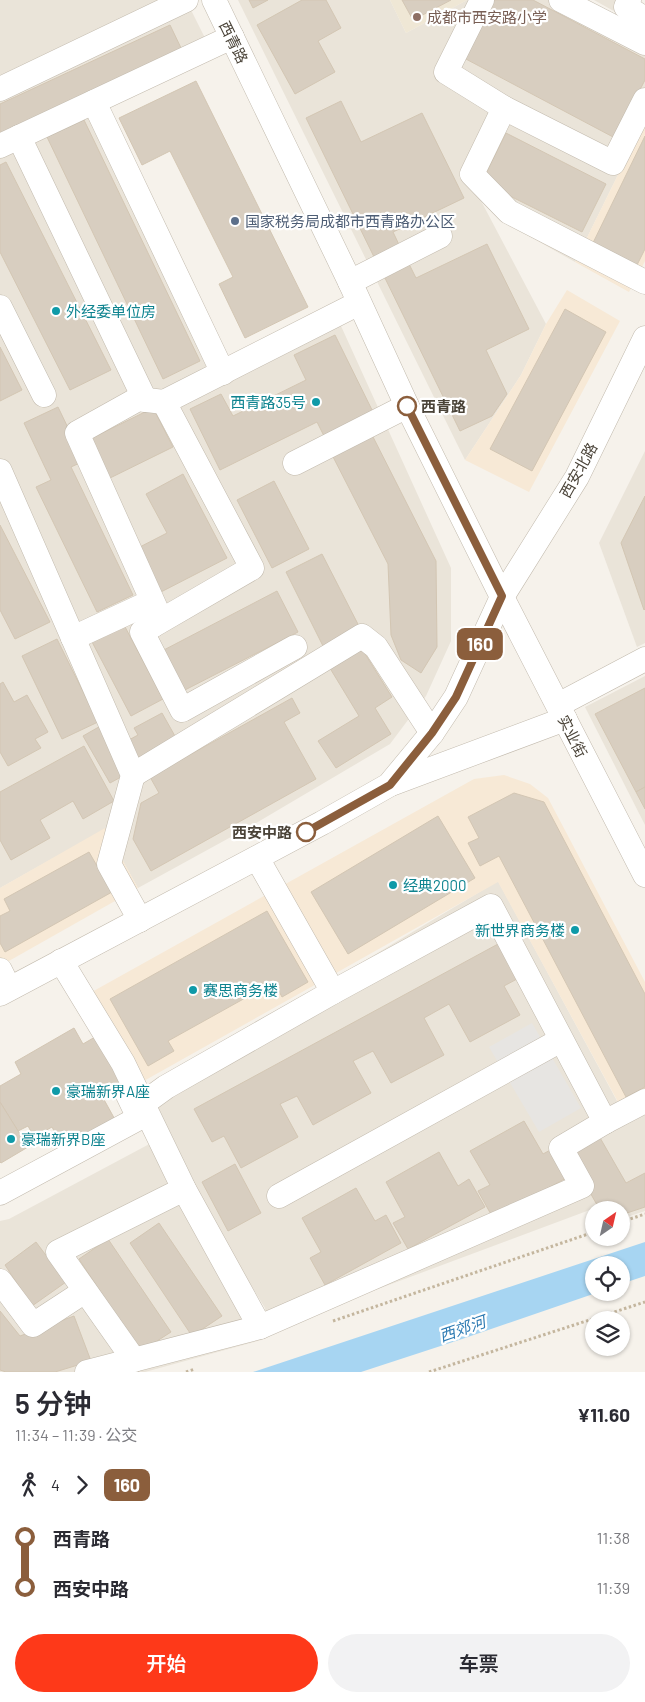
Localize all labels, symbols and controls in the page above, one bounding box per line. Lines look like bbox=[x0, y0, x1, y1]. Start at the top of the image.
place label: 成都市西安路小学 bbox=[427, 8, 547, 26]
marker: 成都市西安路小学 bbox=[411, 11, 423, 23]
street label: 西青路 bbox=[216, 18, 252, 66]
place label: 国家税务局成都市西青路办公区 bbox=[245, 212, 455, 230]
marker: 国家税务局成都市西青路办公区 bbox=[229, 215, 241, 227]
place label: 外经委单位房 bbox=[66, 302, 156, 320]
marker: 外经委单位房 bbox=[50, 305, 62, 317]
place label: 西青路35号 bbox=[231, 393, 306, 411]
marker: 西青路35号 bbox=[310, 396, 322, 408]
marker: 西青路 bbox=[397, 396, 417, 416]
place label: 西青路 bbox=[421, 397, 466, 415]
street label: 西安北路 bbox=[556, 439, 600, 501]
line badge: 160 bbox=[451, 628, 509, 660]
text: 160 bbox=[467, 633, 493, 655]
street label: 实业街 bbox=[555, 712, 591, 760]
marker: 西安中路 bbox=[296, 822, 316, 842]
place label: 西安中路 bbox=[232, 823, 292, 841]
place label: 经典2000 bbox=[403, 876, 466, 894]
marker: 经典2000 bbox=[387, 879, 399, 891]
place label: 新世界商务楼 bbox=[475, 921, 565, 939]
marker: 新世界商务楼 bbox=[569, 924, 581, 936]
place label: 赛思商务楼 bbox=[203, 981, 278, 999]
marker: 赛思商务楼 bbox=[187, 984, 199, 996]
place label: 豪瑞新界A座 bbox=[66, 1082, 150, 1100]
marker: 豪瑞新界A座 bbox=[50, 1085, 62, 1097]
place label: 豪瑞新界B座 bbox=[21, 1130, 105, 1148]
marker: 豪瑞新界B座 bbox=[5, 1133, 17, 1145]
north arrow bbox=[585, 1201, 630, 1246]
map controls bbox=[585, 1201, 630, 1356]
button: locate bbox=[585, 1256, 630, 1301]
water label: 西郊河 bbox=[436, 1310, 491, 1345]
button: layers bbox=[585, 1311, 630, 1356]
text: 5 分钟 bbox=[15, 1386, 91, 1420]
text: ¥11.60 bbox=[577, 1403, 630, 1426]
text: 11:34 – 11:39 · 公交 bbox=[15, 1425, 137, 1444]
icon: walk bbox=[15, 1471, 43, 1499]
icon: forward bbox=[68, 1471, 96, 1499]
text: 160 bbox=[114, 1474, 140, 1496]
text: 4 bbox=[51, 1475, 60, 1494]
text: 西青路 bbox=[53, 1527, 110, 1550]
text: 11:38 bbox=[597, 1528, 630, 1547]
text: 西安中路 bbox=[53, 1577, 129, 1600]
text: 11:39 bbox=[597, 1578, 630, 1597]
button: 开始 bbox=[15, 1634, 318, 1692]
button: 车票 bbox=[328, 1634, 630, 1692]

